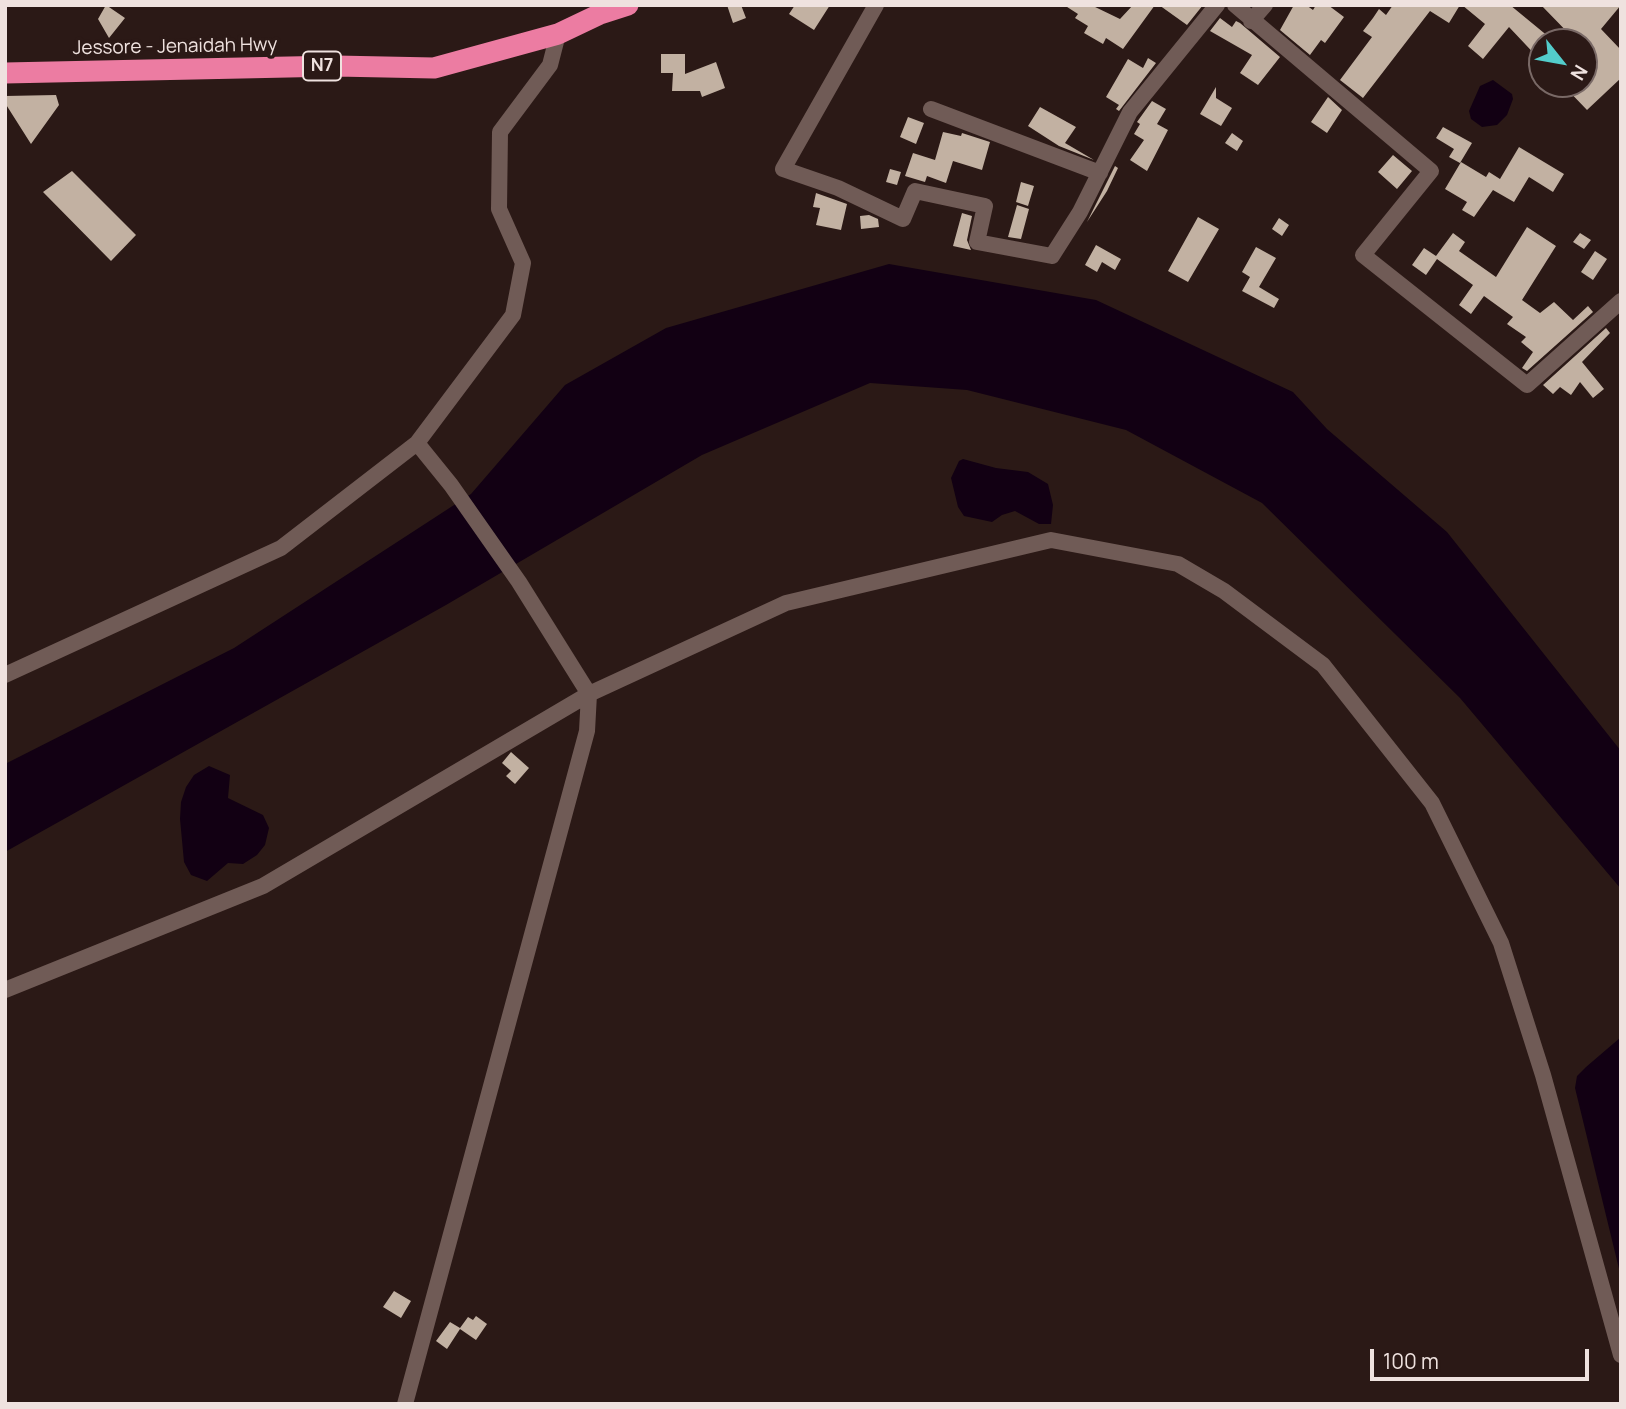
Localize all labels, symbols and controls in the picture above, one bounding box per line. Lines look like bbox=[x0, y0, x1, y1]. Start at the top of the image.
north arrow bbox=[1528, 28, 1598, 98]
street label: Jessore - Jenaidah Hwy bbox=[72, 34, 278, 60]
road number: N7 bbox=[303, 52, 341, 80]
text: N bbox=[1565, 60, 1594, 85]
scale bar bbox=[1374, 1336, 1593, 1380]
text: 100 m bbox=[1383, 1347, 1439, 1375]

